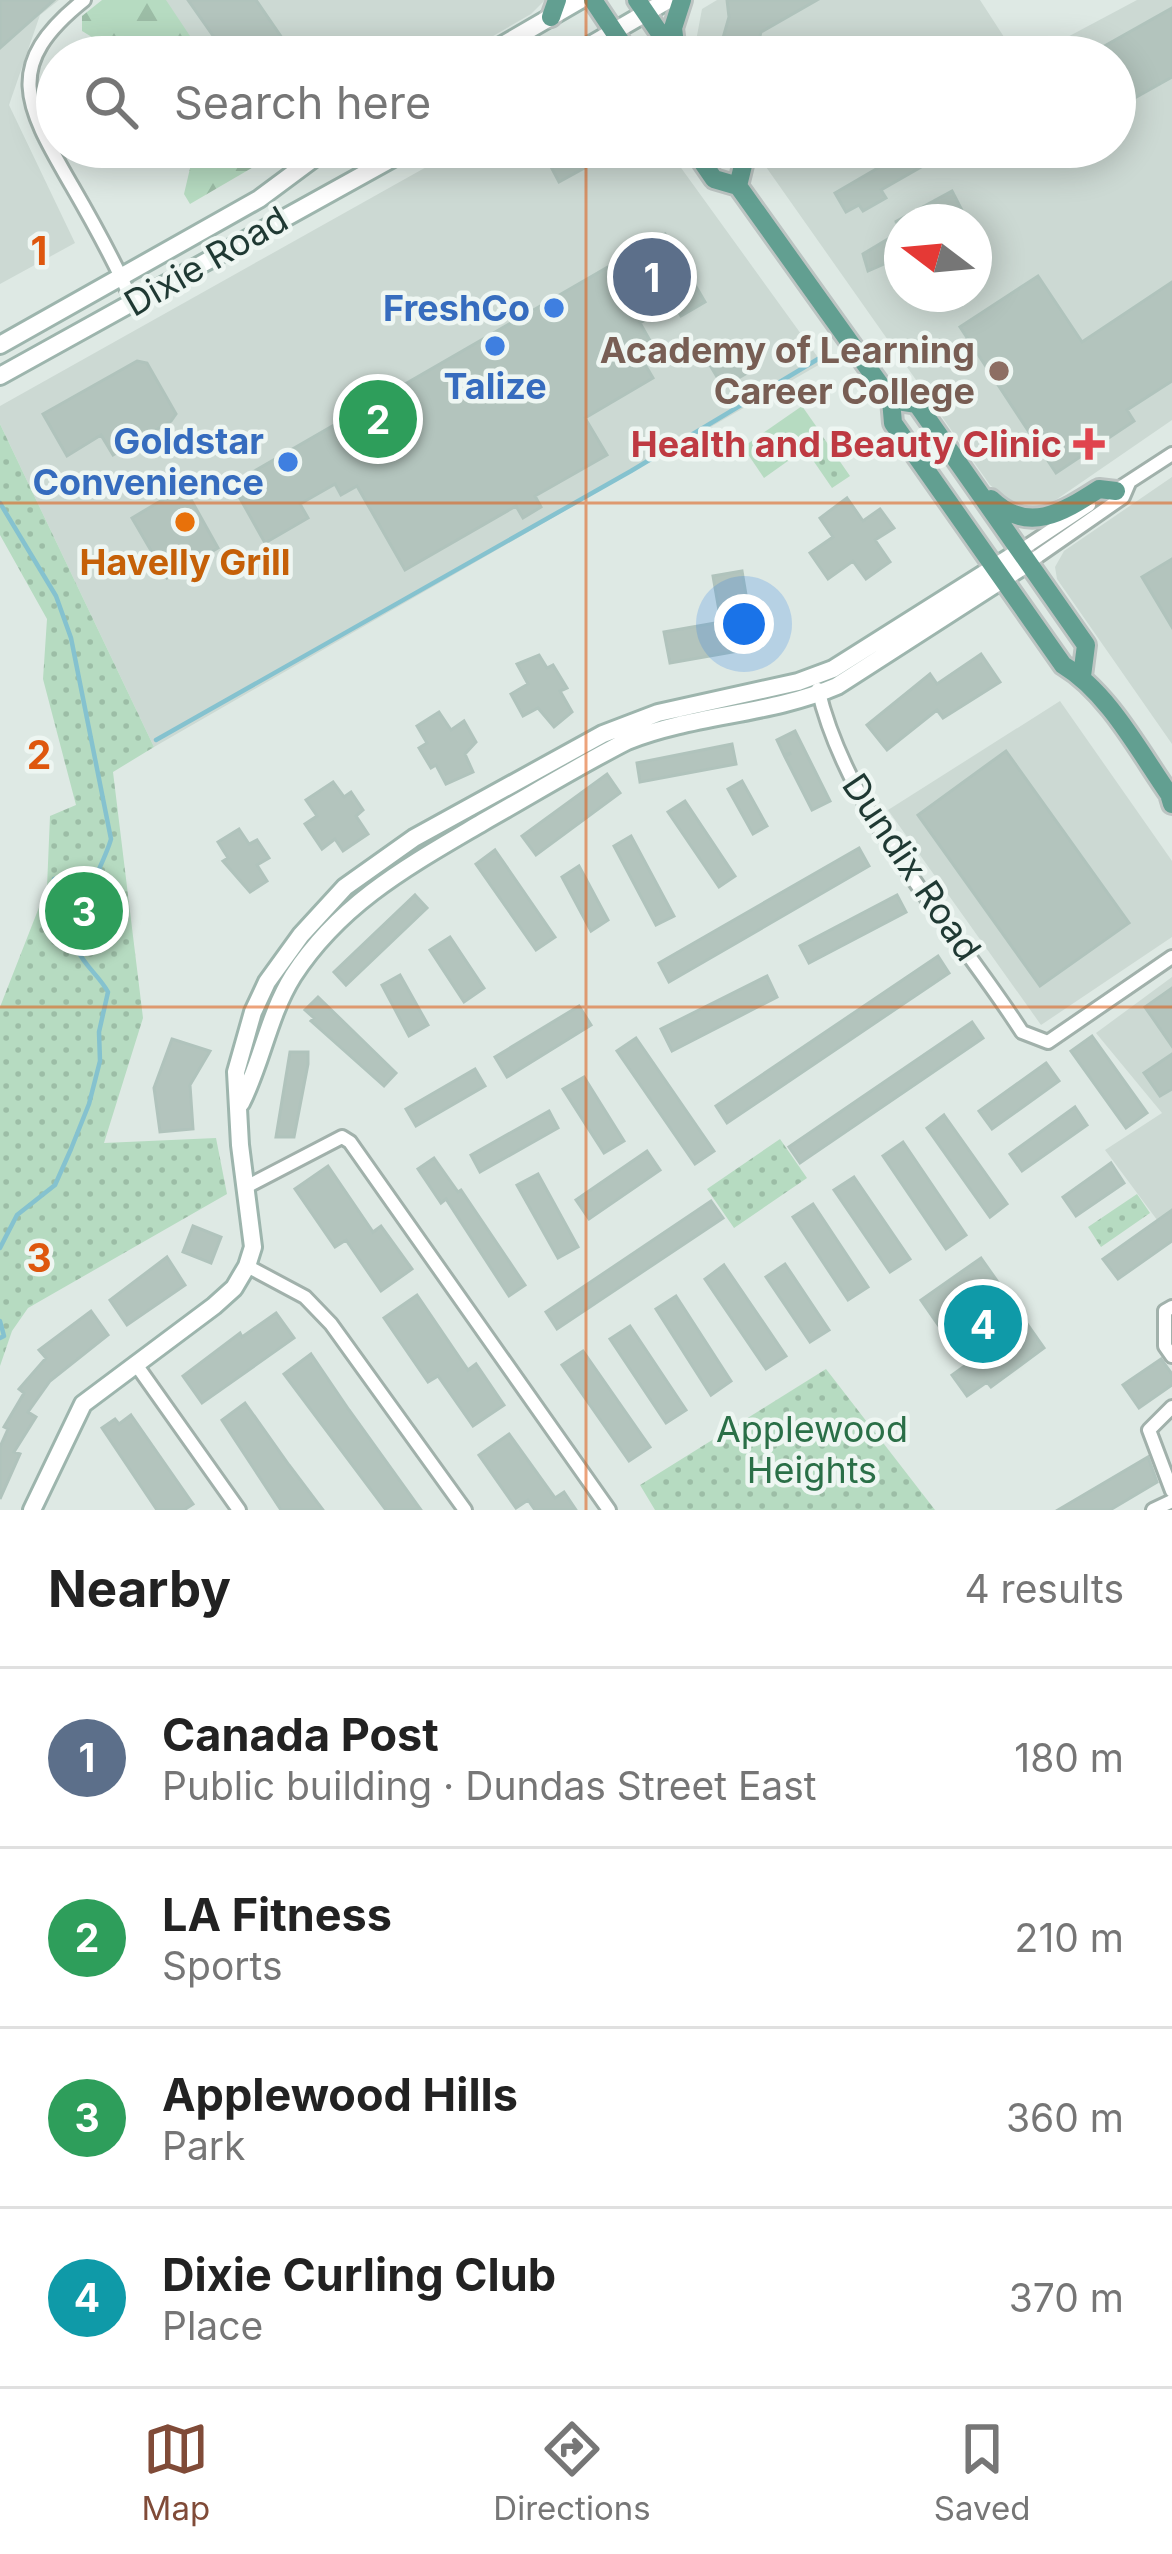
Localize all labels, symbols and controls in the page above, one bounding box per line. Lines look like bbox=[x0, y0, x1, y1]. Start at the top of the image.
search box bbox=[36, 36, 1136, 168]
icon: search bbox=[78, 69, 144, 135]
text: Search here bbox=[174, 75, 431, 130]
street label: Dixie Road bbox=[117, 197, 295, 325]
north arrow bbox=[884, 204, 992, 312]
text: 1 bbox=[31, 227, 47, 274]
pin: 1 bbox=[613, 232, 691, 322]
place label: FreshCo bbox=[383, 286, 530, 330]
marker: FreshCo bbox=[541, 295, 567, 321]
place label: Academy of Learning Career College bbox=[600, 328, 975, 413]
marker: Talize bbox=[482, 333, 508, 359]
marker: Academy of Learning Career College bbox=[986, 358, 1012, 384]
place label: Talize bbox=[443, 364, 547, 408]
pin: 2 bbox=[339, 374, 417, 464]
place label: Goldstar Convenience bbox=[32, 419, 264, 504]
place label: Health and Beauty Clinic bbox=[631, 422, 1062, 466]
marker: Health and Beauty Clinic bbox=[1073, 428, 1105, 460]
marker: Goldstar Convenience bbox=[275, 449, 301, 475]
marker: Havelly Grill bbox=[172, 509, 198, 535]
place label: Havelly Grill bbox=[80, 540, 290, 584]
your location bbox=[714, 594, 774, 654]
text: 2 bbox=[27, 731, 51, 778]
street label: Dundix Road bbox=[833, 765, 991, 969]
pin: 3 bbox=[45, 866, 123, 956]
text: 3 bbox=[26, 1234, 52, 1281]
pin: 4 bbox=[944, 1279, 1022, 1369]
park label: Applewood Heights bbox=[716, 1407, 908, 1492]
text: Nearby bbox=[48, 1558, 231, 1619]
text: 4 results bbox=[964, 1565, 1124, 1612]
text: Canada Post bbox=[162, 1707, 439, 1762]
text: 1 bbox=[79, 1734, 95, 1781]
text: 180 m bbox=[1014, 1734, 1124, 1781]
text: Public building · Dundas Street East bbox=[162, 1762, 817, 1809]
text: LA Fitness bbox=[162, 1887, 392, 1942]
text: 2 bbox=[75, 1914, 99, 1961]
text: 210 m bbox=[1015, 1914, 1124, 1961]
text: Sports bbox=[162, 1942, 283, 1989]
text: Applewood Hills bbox=[162, 2067, 518, 2122]
text: 3 bbox=[74, 2094, 100, 2141]
text: 360 m bbox=[1006, 2094, 1124, 2141]
text: Park bbox=[162, 2122, 246, 2169]
text: Dixie Curling Club bbox=[162, 2247, 556, 2302]
text: 4 bbox=[74, 2274, 100, 2321]
text: 370 m bbox=[1009, 2274, 1124, 2321]
text: Place bbox=[162, 2302, 263, 2349]
tab: Map bbox=[142, 2416, 210, 2528]
tab: Directions bbox=[493, 2416, 651, 2528]
tab: Saved bbox=[934, 2416, 1030, 2528]

